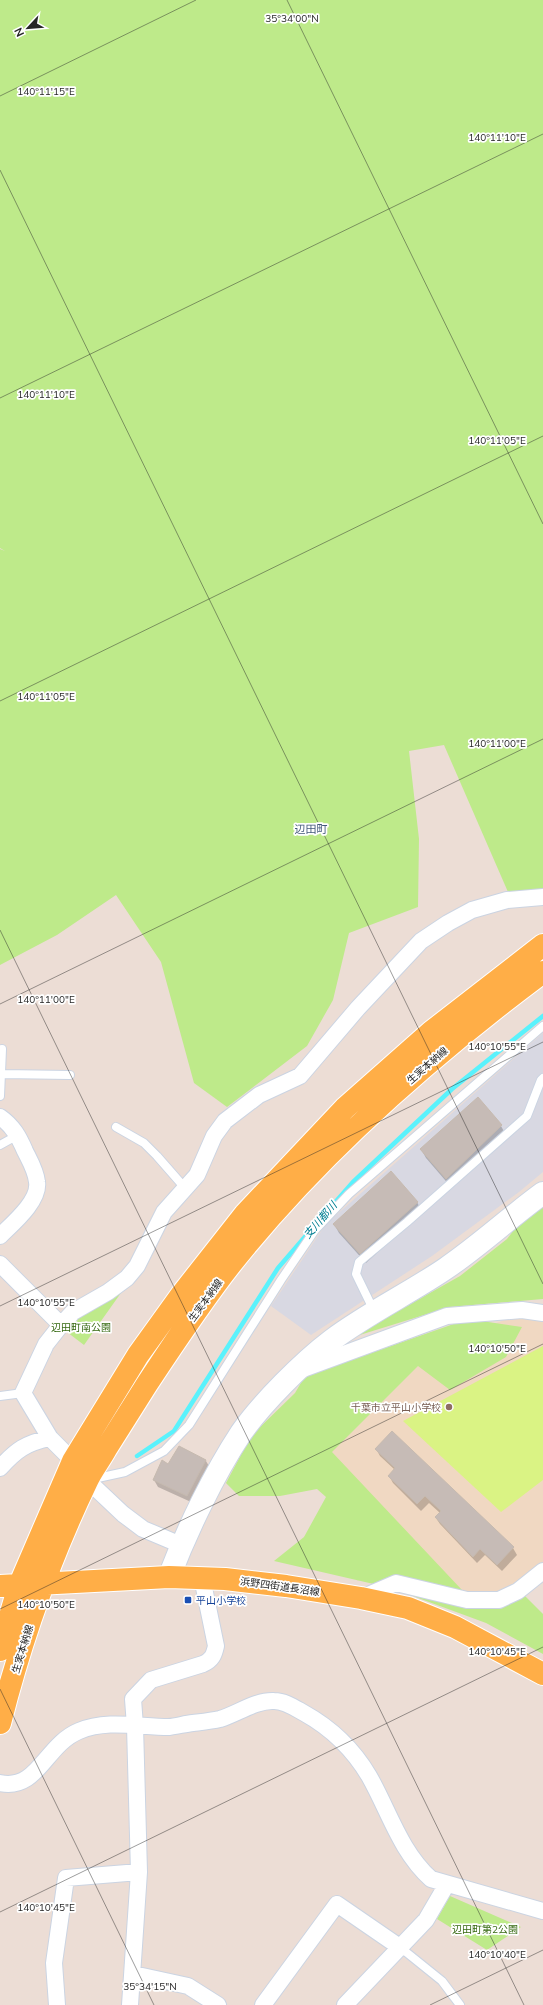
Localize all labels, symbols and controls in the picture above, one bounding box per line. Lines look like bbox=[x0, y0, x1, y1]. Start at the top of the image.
north arrow bbox=[8, 8, 48, 48]
text: 35°34'00"N bbox=[265, 12, 319, 25]
text: N bbox=[11, 26, 27, 39]
text: 140°11'15"E bbox=[17, 85, 75, 98]
text: 140°11'10"E bbox=[468, 131, 526, 144]
text: 140°11'10"E bbox=[17, 388, 75, 401]
text: 140°11'05"E bbox=[468, 434, 526, 447]
text: 140°11'05"E bbox=[17, 690, 75, 703]
text: 140°11'00"E bbox=[468, 737, 526, 750]
district label: 辺田町 bbox=[295, 822, 328, 836]
text: 140°11'00"E bbox=[17, 993, 75, 1006]
text: 140°10'55"E bbox=[468, 1040, 526, 1053]
street label: 生実本納線 bbox=[404, 1044, 450, 1087]
water label: 支川都川 bbox=[300, 1198, 340, 1241]
street label: 生実本納線 bbox=[185, 1276, 225, 1324]
text: 140°10'55"E bbox=[17, 1296, 75, 1309]
park label: 辺田町南公園 bbox=[51, 1321, 111, 1334]
text: 140°10'50"E bbox=[468, 1342, 526, 1355]
place label: 千葉市立平山小学校 bbox=[351, 1401, 441, 1414]
marker: 千葉市立平山小学校 bbox=[444, 1402, 454, 1412]
street label: 浜野四街道長沼線 bbox=[239, 1574, 320, 1598]
place label: 平山小学校 bbox=[196, 1594, 246, 1607]
marker: 平山小学校 bbox=[183, 1595, 193, 1605]
text: 140°10'50"E bbox=[17, 1598, 75, 1611]
street label: 生実本納線 bbox=[9, 1623, 36, 1675]
text: 140°10'45"E bbox=[468, 1645, 526, 1658]
text: 140°10'45"E bbox=[17, 1901, 75, 1914]
park label: 辺田町第2公園 bbox=[452, 1923, 518, 1936]
text: 140°10'40"E bbox=[468, 1948, 526, 1961]
text: 35°34'15"N bbox=[123, 1980, 177, 1993]

